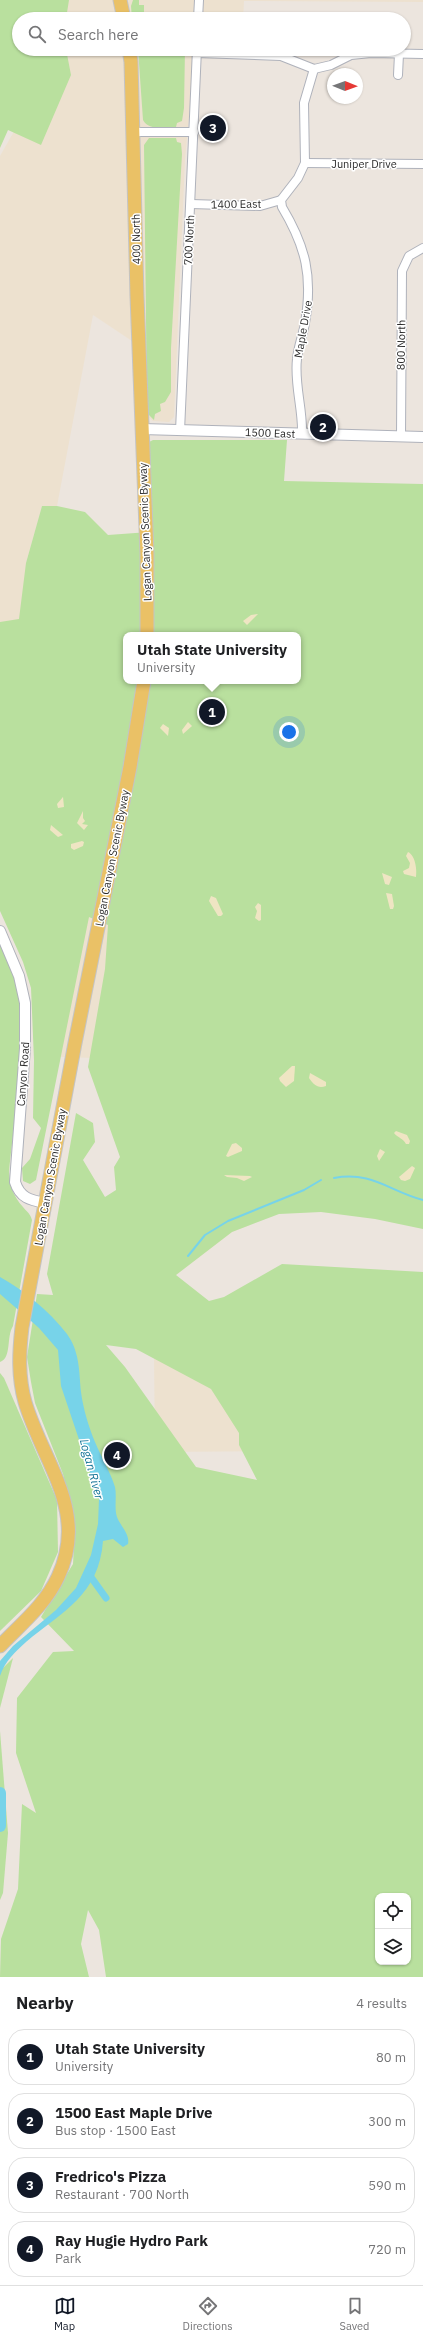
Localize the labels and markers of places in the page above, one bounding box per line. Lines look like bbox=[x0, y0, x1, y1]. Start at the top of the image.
pin: 3 bbox=[200, 113, 226, 143]
pin: 2 bbox=[310, 412, 336, 442]
pin: 1 bbox=[199, 697, 225, 727]
pin: 4 bbox=[104, 1440, 130, 1470]

